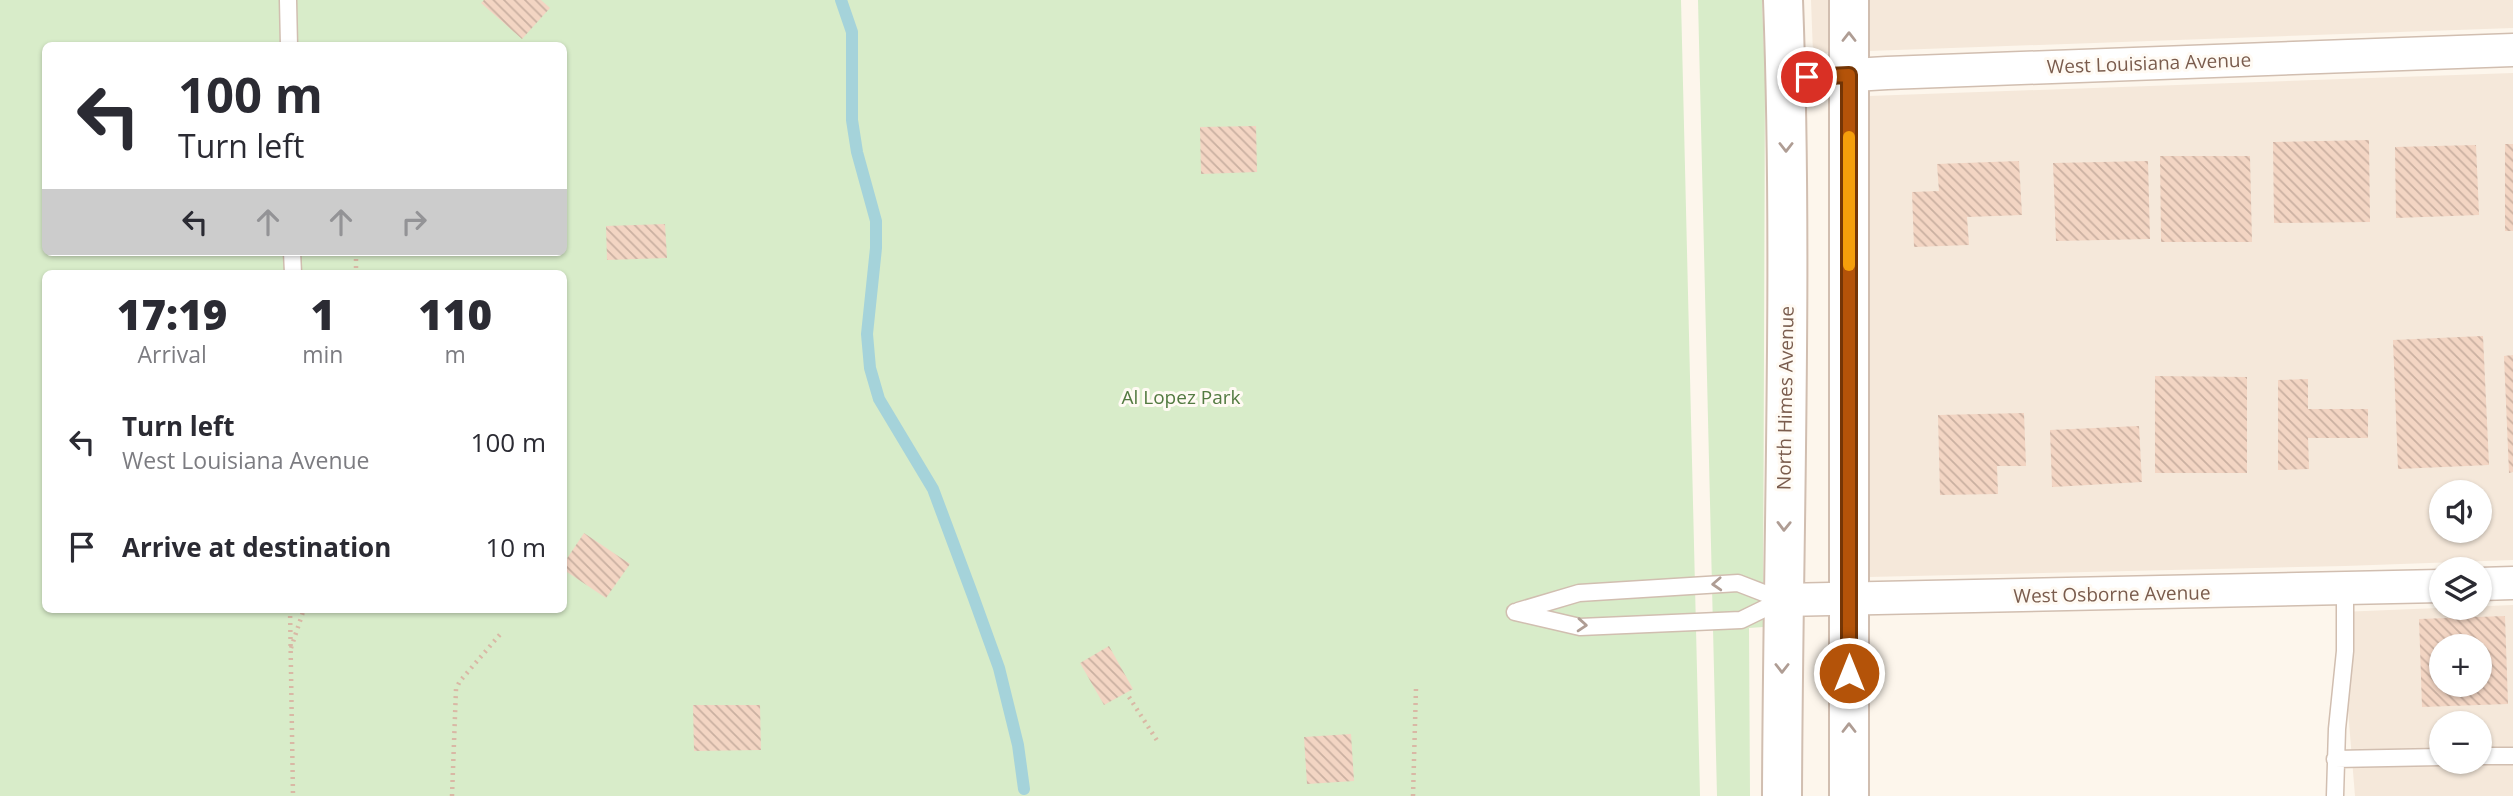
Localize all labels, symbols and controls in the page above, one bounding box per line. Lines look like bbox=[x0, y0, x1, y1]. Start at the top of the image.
one-way arrow bbox=[1841, 32, 1857, 42]
street label: West Louisiana Avenue bbox=[2046, 46, 2252, 80]
pin bbox=[1777, 47, 1837, 107]
icon: arrive bbox=[1788, 58, 1826, 96]
text: 100 m bbox=[178, 61, 323, 127]
icon: left bbox=[63, 70, 154, 161]
text: Turn left bbox=[178, 124, 304, 167]
one-way arrow bbox=[1778, 142, 1794, 153]
icon: left bbox=[176, 203, 214, 241]
icon: ahead bbox=[249, 203, 287, 241]
icon: ahead bbox=[322, 203, 360, 241]
icon: right bbox=[395, 203, 433, 241]
text: 17:19 bbox=[117, 285, 227, 342]
text: 1 bbox=[311, 285, 335, 342]
text: 110 bbox=[418, 285, 492, 342]
street label: North Himes Avenue bbox=[1770, 306, 1800, 490]
text: Arrival bbox=[138, 338, 207, 370]
text: min bbox=[302, 338, 343, 370]
text: m bbox=[445, 338, 466, 370]
park label: Al Lopez Park bbox=[1122, 384, 1240, 410]
text: Turn left bbox=[122, 408, 234, 444]
icon: left bbox=[63, 423, 101, 461]
text: 100 m bbox=[471, 424, 546, 460]
text: West Louisiana Avenue bbox=[122, 444, 370, 476]
map controls bbox=[2429, 480, 2492, 774]
button: sound bbox=[2429, 480, 2492, 543]
one-way arrow bbox=[1776, 521, 1792, 532]
icon: arrive bbox=[63, 528, 101, 566]
text: Arrive at destination bbox=[122, 529, 391, 565]
text: 10 m bbox=[485, 529, 546, 565]
button: layers bbox=[2429, 557, 2492, 620]
one-way arrow bbox=[1711, 577, 1722, 592]
street label: West Osborne Avenue bbox=[2013, 579, 2211, 609]
one-way arrow bbox=[1576, 617, 1587, 632]
button: + bbox=[2429, 634, 2492, 697]
position arrow bbox=[1812, 636, 1886, 710]
one-way arrow bbox=[1774, 663, 1790, 674]
button: − bbox=[2429, 711, 2492, 774]
one-way arrow bbox=[1841, 722, 1857, 733]

